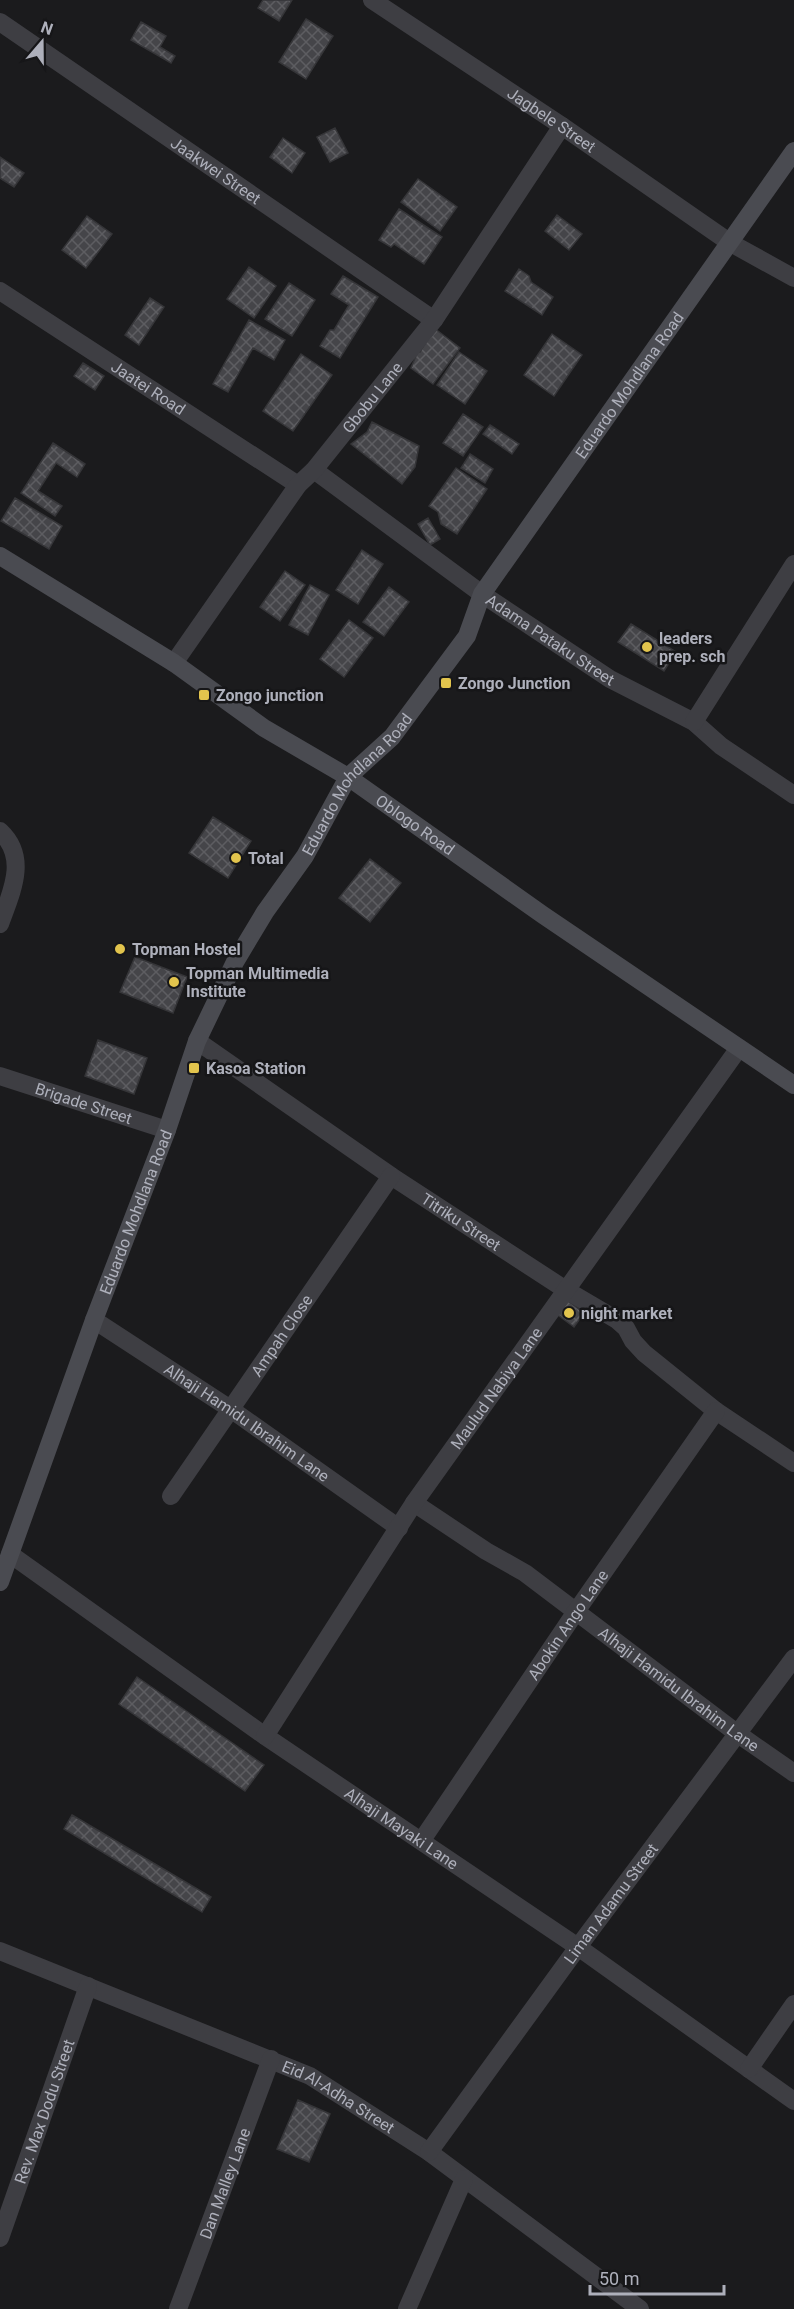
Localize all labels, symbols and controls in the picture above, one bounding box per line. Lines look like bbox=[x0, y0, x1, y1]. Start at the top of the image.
north arrow bbox=[12, 12, 72, 72]
text: N bbox=[38, 18, 56, 39]
street label: Jagbele Street bbox=[504, 84, 599, 157]
street label: Jaakwei Street bbox=[167, 133, 264, 208]
street label: Eduardo Mohdlana Road bbox=[572, 308, 688, 462]
street label: Jaatei Road bbox=[107, 357, 189, 419]
street label: Gbobu Lane bbox=[338, 358, 407, 437]
street label: Adama Pataku Street bbox=[482, 590, 618, 690]
place label: leaders prep. sch bbox=[659, 629, 726, 666]
marker: leaders prep. sch bbox=[640, 640, 654, 654]
place label: Zongo Junction bbox=[458, 674, 571, 693]
marker: Zongo Junction bbox=[439, 676, 453, 690]
place label: Zongo junction bbox=[216, 686, 324, 705]
marker: Zongo junction bbox=[197, 688, 211, 702]
street label: Eduardo Mohdlana Road bbox=[298, 710, 416, 859]
street label: Oblogo Road bbox=[372, 791, 458, 859]
place label: Total bbox=[248, 849, 284, 868]
marker: Total bbox=[229, 851, 243, 865]
place label: Topman Hostel bbox=[132, 940, 241, 959]
marker: Topman Hostel bbox=[113, 942, 127, 956]
place label: Topman Multimedia Institute bbox=[186, 964, 330, 1001]
marker: Topman Multimedia Institute bbox=[167, 975, 181, 989]
place label: Kasoa Station bbox=[206, 1059, 306, 1078]
marker: Kasoa Station bbox=[187, 1061, 201, 1075]
street label: Brigade Street bbox=[33, 1079, 134, 1128]
street label: Eduardo Mohdlana Road bbox=[96, 1127, 176, 1297]
street label: Titriku Street bbox=[417, 1189, 504, 1255]
street label: Ampah Close bbox=[247, 1291, 317, 1380]
place label: night market bbox=[581, 1304, 673, 1323]
marker: night market bbox=[562, 1306, 576, 1320]
street label: Maulud Nabiya Lane bbox=[447, 1324, 546, 1453]
street label: Alhaji Hamidu Ibrahim Lane bbox=[161, 1359, 333, 1486]
street label: Abokin Ango Lane bbox=[524, 1566, 612, 1684]
street label: Alhaji Hamidu Ibrahim Lane bbox=[595, 1623, 763, 1756]
street label: Alhaji Mayaki Lane bbox=[341, 1783, 462, 1873]
street label: Liman Adamu Street bbox=[560, 1840, 662, 1967]
street label: Rev. Max Dodu Street bbox=[11, 2037, 79, 2186]
street label: Eid Al-Adha Street bbox=[279, 2057, 398, 2138]
street label: Dan Malley Lane bbox=[196, 2125, 254, 2242]
scale bar bbox=[590, 2258, 724, 2296]
text: 50 m bbox=[599, 2268, 639, 2289]

